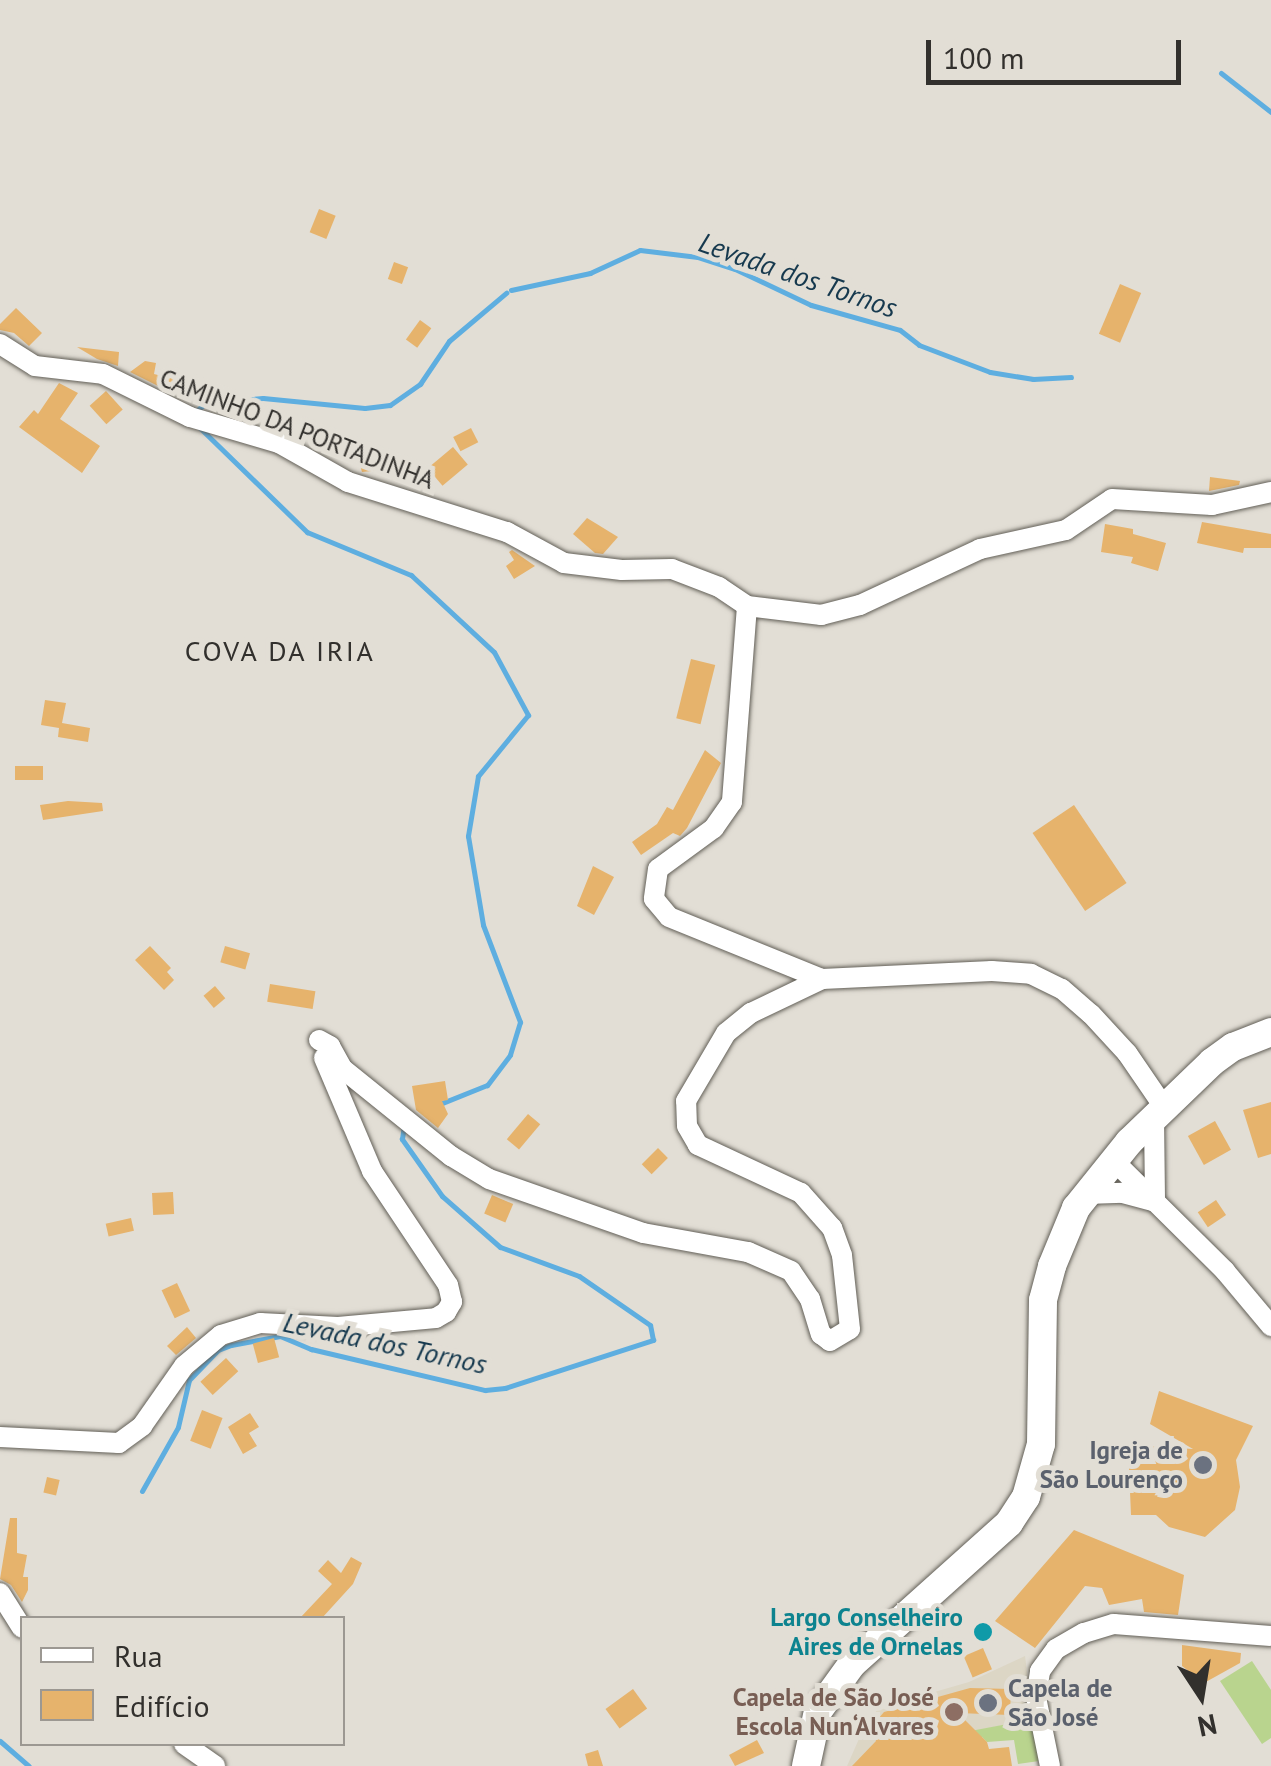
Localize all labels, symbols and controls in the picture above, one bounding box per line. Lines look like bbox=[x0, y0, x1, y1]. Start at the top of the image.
scale bar bbox=[931, 20, 1186, 82]
text: 100 m bbox=[943, 38, 1024, 77]
water label: Levada dos Tornos bbox=[694, 225, 902, 325]
street label: CAMINHO DA PORTADINHA bbox=[155, 363, 439, 495]
district label: COVA DA IRIA bbox=[184, 634, 376, 668]
water label: Levada dos Tornos bbox=[280, 1305, 490, 1381]
place label: Igreja de São Lourenço bbox=[1040, 1436, 1183, 1495]
marker: Igreja de São Lourenço bbox=[1192, 1454, 1214, 1476]
place label: Largo Conselheiro Aires de Ornelas bbox=[770, 1603, 963, 1662]
legend bbox=[20, 1616, 345, 1746]
marker: Largo Conselheiro Aires de Ornelas bbox=[972, 1621, 994, 1643]
text: Rua bbox=[114, 1636, 163, 1675]
north arrow bbox=[1151, 1646, 1251, 1746]
place label: Capela de São José bbox=[1008, 1674, 1113, 1733]
place label: Capela de São José Escola Nun‘Alvares bbox=[733, 1683, 934, 1742]
text: Edifício bbox=[114, 1686, 210, 1725]
marker: Capela de São José bbox=[977, 1692, 999, 1714]
marker: Capela de São José Escola Nun‘Alvares bbox=[943, 1701, 965, 1723]
text: N bbox=[1194, 1706, 1220, 1746]

